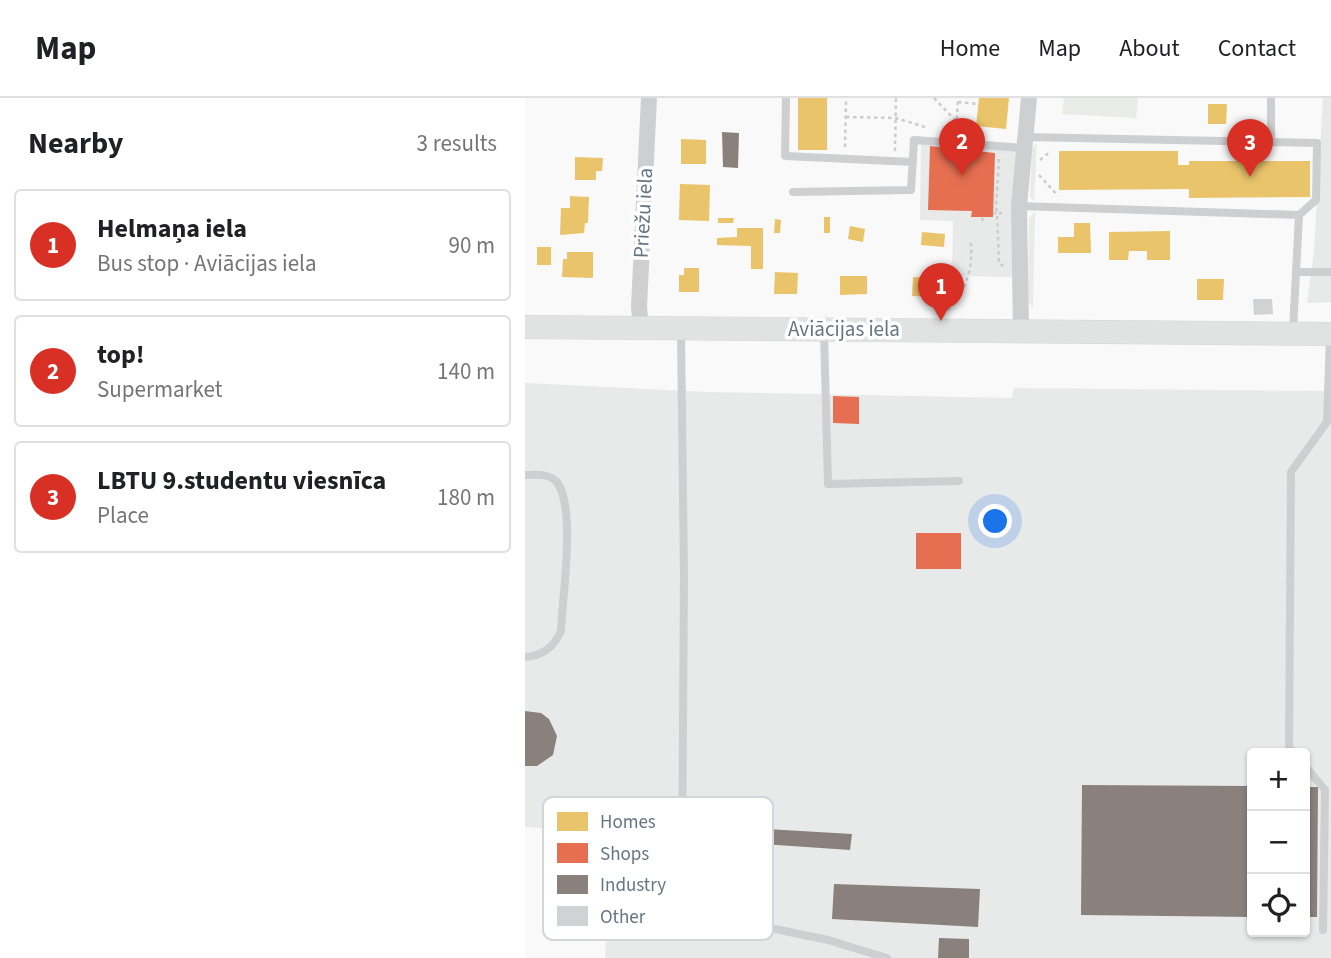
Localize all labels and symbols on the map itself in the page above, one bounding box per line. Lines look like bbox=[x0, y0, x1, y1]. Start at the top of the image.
pin: 2 bbox=[939, 118, 985, 176]
pin: 3 bbox=[1227, 119, 1273, 177]
street label: Priežu iela bbox=[626, 167, 660, 259]
pin: 1 bbox=[918, 263, 964, 321]
street label: Aviācijas iela bbox=[788, 314, 900, 344]
your location bbox=[978, 504, 1012, 538]
legend bbox=[543, 797, 773, 940]
text: Homes bbox=[600, 809, 656, 836]
text: Shops bbox=[600, 841, 649, 868]
text: Industry bbox=[600, 872, 666, 899]
text: Other bbox=[600, 904, 646, 931]

